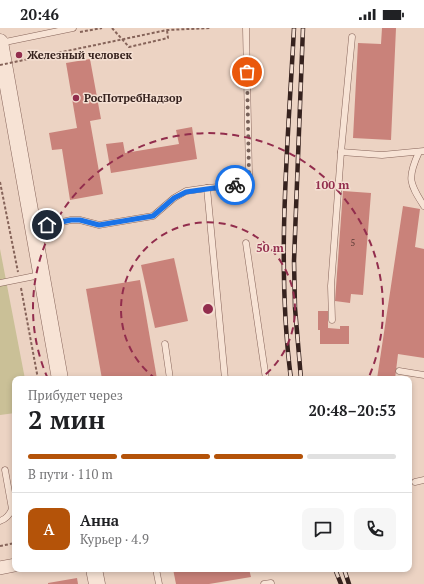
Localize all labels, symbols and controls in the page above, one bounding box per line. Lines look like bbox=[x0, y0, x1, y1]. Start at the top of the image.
text: 20:46 bbox=[20, 4, 59, 24]
place label: Железный человек bbox=[27, 48, 133, 62]
marker: Железный человек bbox=[14, 50, 24, 60]
pin bbox=[230, 55, 264, 89]
icon: bag bbox=[236, 61, 258, 83]
place label: РосПотребНадзор bbox=[84, 91, 183, 105]
marker: РосПотребНадзор bbox=[71, 93, 81, 103]
courier bbox=[215, 165, 255, 205]
icon: bike bbox=[224, 174, 246, 196]
text: 100 m bbox=[315, 177, 349, 192]
pin bbox=[30, 208, 64, 242]
icon: home bbox=[36, 214, 58, 236]
house number: 5 bbox=[351, 237, 356, 249]
text: 50 m bbox=[256, 240, 284, 255]
centre of rings bbox=[201, 302, 215, 316]
text: Прибудет через bbox=[28, 386, 123, 404]
text: 20:48–20:53 bbox=[309, 400, 396, 420]
text: 2 мин bbox=[28, 402, 105, 436]
text: В пути · 110 m bbox=[28, 465, 113, 483]
button: chat bbox=[302, 508, 344, 550]
button: phone bbox=[354, 508, 396, 550]
text: Анна bbox=[80, 510, 119, 530]
text: А bbox=[44, 519, 54, 539]
text: Курьер · 4.9 bbox=[80, 530, 149, 548]

